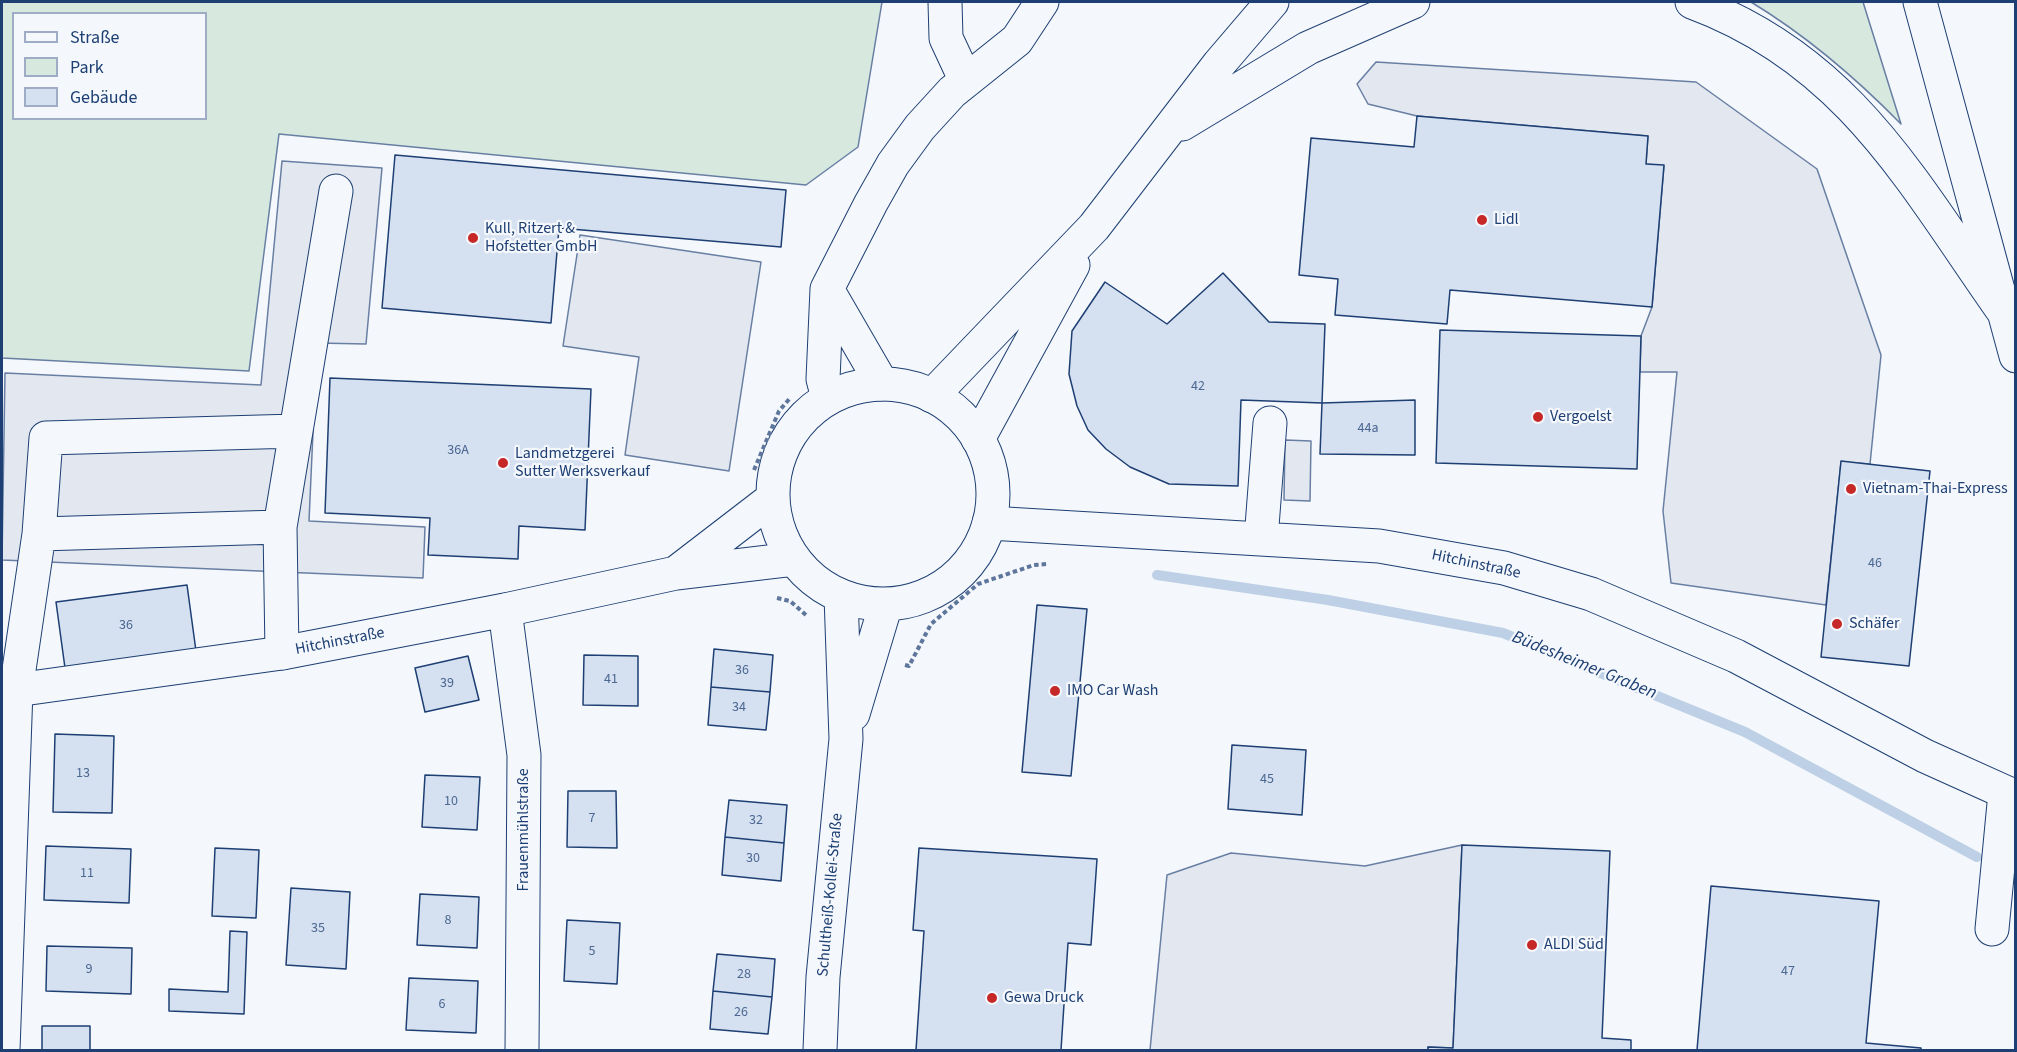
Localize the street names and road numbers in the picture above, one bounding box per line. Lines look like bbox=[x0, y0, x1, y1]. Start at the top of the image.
street label: Hitchinstraße bbox=[1430, 546, 1522, 584]
street label: Hitchinstraße bbox=[294, 624, 386, 660]
street label: Frauenmühlstraße bbox=[514, 768, 534, 892]
street label: Schultheiß-Kollei-Straße bbox=[814, 812, 848, 978]

